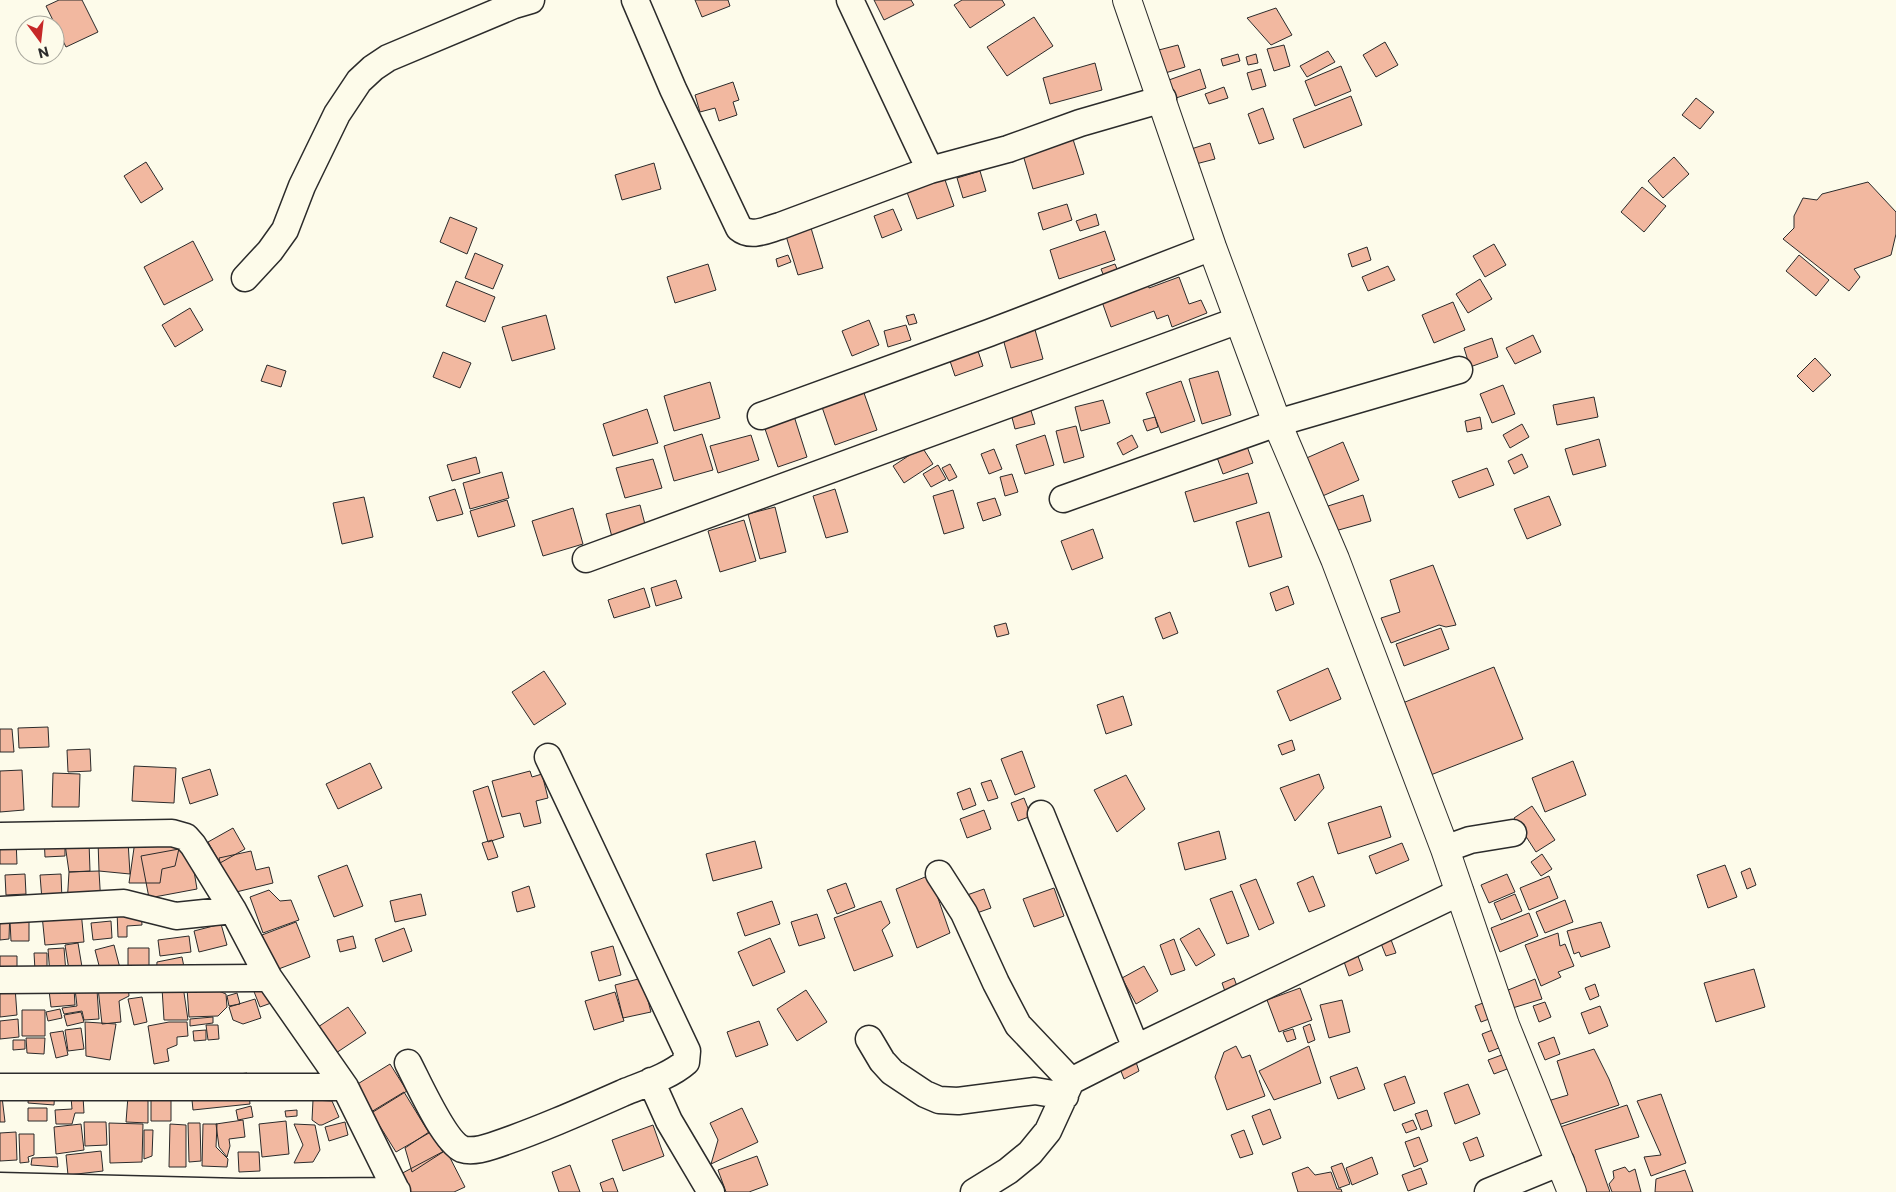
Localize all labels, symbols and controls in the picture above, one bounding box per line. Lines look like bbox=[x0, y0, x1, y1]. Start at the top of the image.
north arrow bbox=[15, 15, 65, 65]
text: N bbox=[36, 43, 51, 63]

